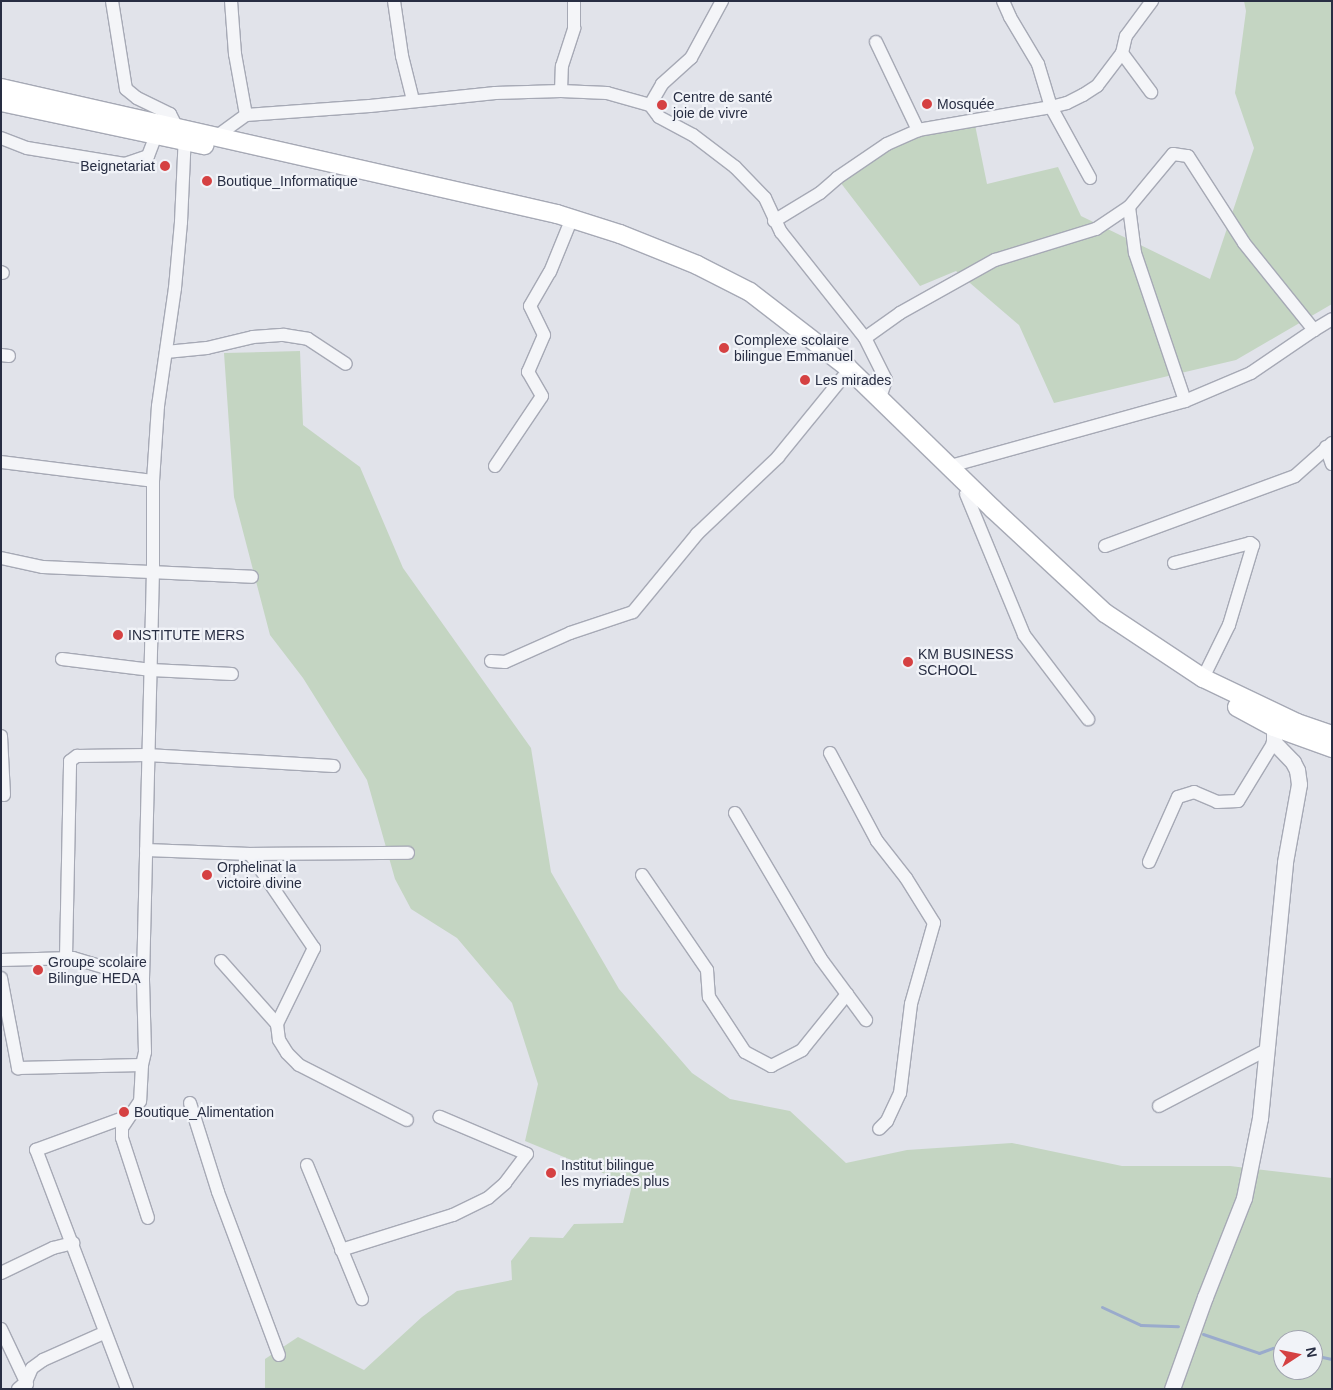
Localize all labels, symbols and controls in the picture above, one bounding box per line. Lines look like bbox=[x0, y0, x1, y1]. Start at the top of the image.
place label: Centre de santé joie de vivre bbox=[673, 89, 773, 121]
place label: Mosquée bbox=[937, 96, 995, 112]
marker: Centre de santé joie de vivre bbox=[655, 98, 669, 112]
marker: Mosquée bbox=[921, 98, 933, 110]
place label: Beignetariat bbox=[80, 158, 155, 174]
marker: Beignetariat bbox=[159, 160, 171, 172]
place label: Boutique_Informatique bbox=[217, 173, 358, 189]
marker: Boutique_Informatique bbox=[201, 175, 213, 187]
place label: Complexe scolaire bilingue Emmanuel bbox=[734, 332, 853, 364]
marker: Complexe scolaire bilingue Emmanuel bbox=[718, 342, 730, 354]
place label: Les mirades bbox=[815, 372, 891, 388]
marker: Les mirades bbox=[799, 374, 811, 386]
place label: INSTITUTE MERS bbox=[128, 627, 245, 643]
marker: INSTITUTE MERS bbox=[112, 629, 124, 641]
place label: KM BUSINESS SCHOOL bbox=[918, 646, 1014, 679]
marker: KM BUSINESS SCHOOL bbox=[902, 656, 914, 668]
place label: Orphelinat la victoire divine bbox=[217, 859, 302, 892]
marker: Orphelinat la victoire divine bbox=[201, 869, 213, 881]
place label: Groupe scolaire Bilingue HEDA bbox=[48, 954, 147, 986]
marker: Groupe scolaire Bilingue HEDA bbox=[32, 964, 44, 976]
place label: Boutique_Alimentation bbox=[134, 1104, 274, 1120]
marker: Boutique_Alimentation bbox=[118, 1106, 130, 1118]
place label: Institut bilingue les myriades plus bbox=[561, 1157, 669, 1190]
marker: Institut bilingue les myriades plus bbox=[545, 1167, 557, 1179]
north arrow bbox=[1273, 1330, 1323, 1380]
text: N bbox=[1303, 1346, 1321, 1359]

